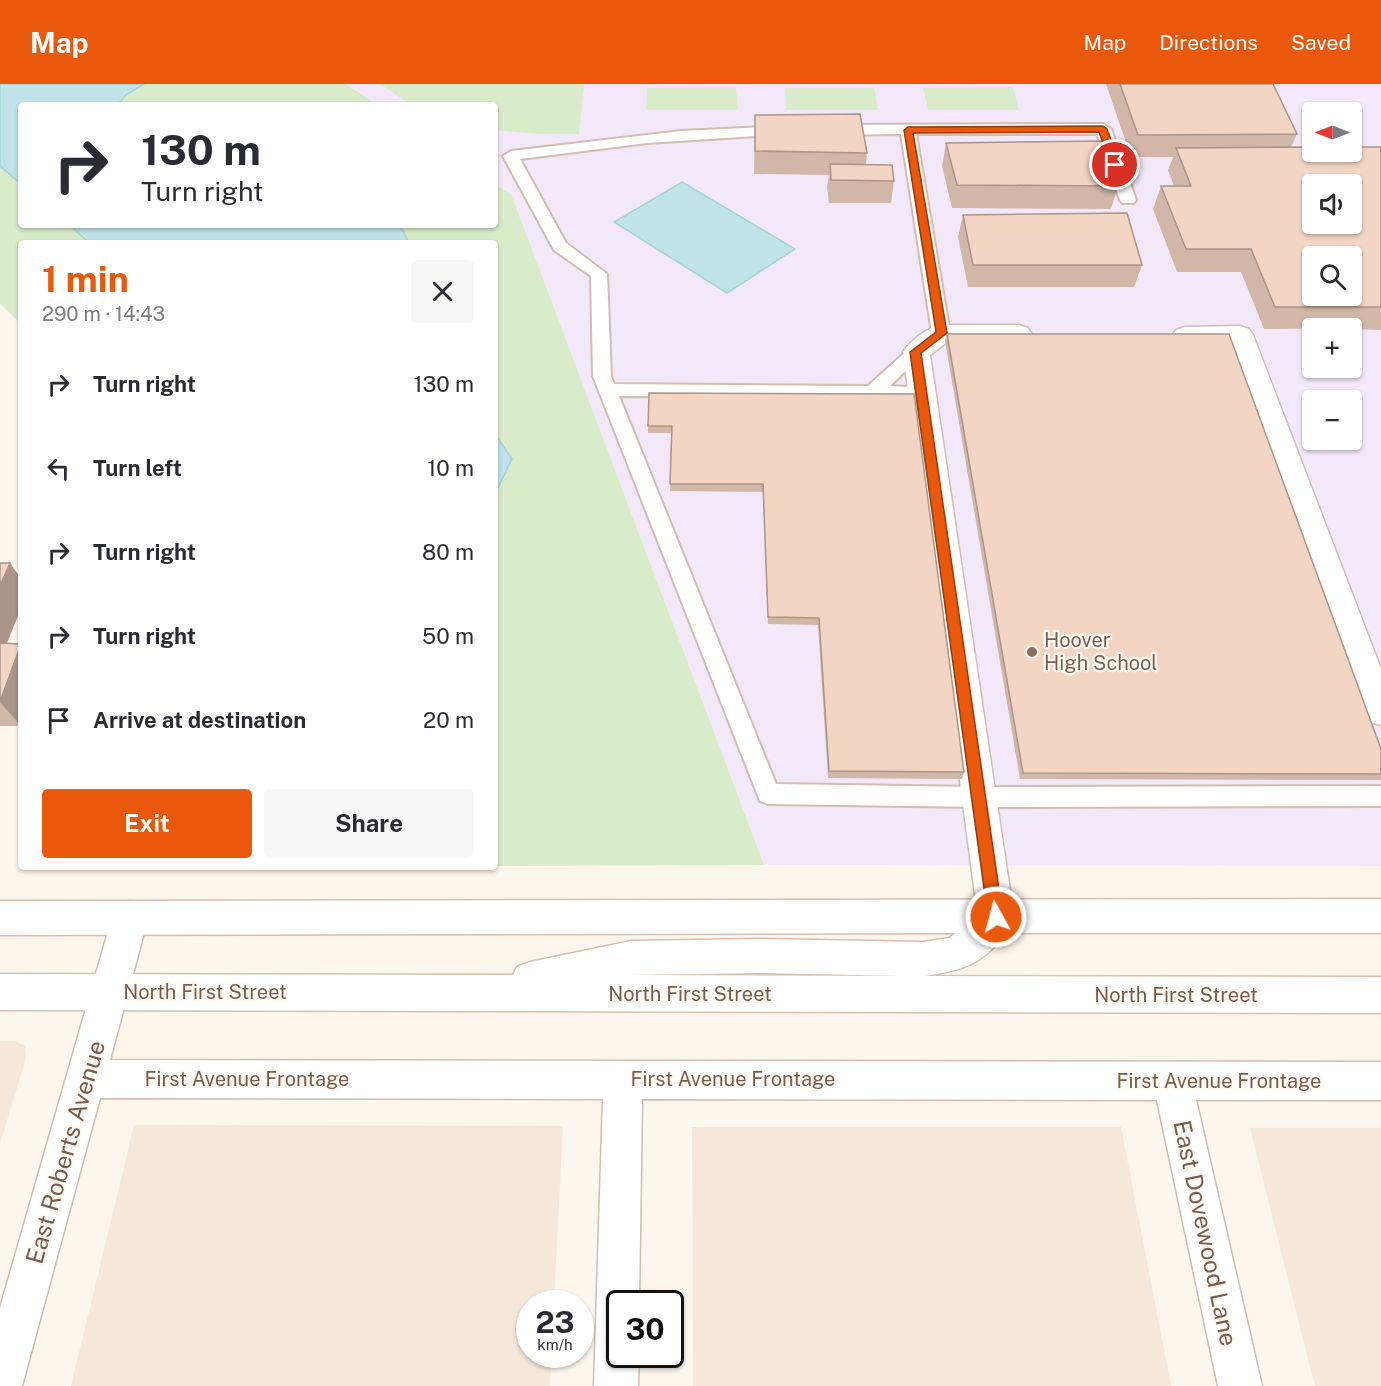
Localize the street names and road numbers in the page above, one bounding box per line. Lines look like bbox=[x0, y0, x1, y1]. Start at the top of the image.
street label: North First Street bbox=[123, 980, 287, 1004]
street label: North First Street bbox=[608, 982, 772, 1006]
street label: North First Street bbox=[1094, 983, 1258, 1007]
street label: East Roberts Avenue bbox=[20, 1037, 110, 1267]
street label: First Avenue Frontage bbox=[145, 1067, 349, 1091]
street label: First Avenue Frontage bbox=[631, 1067, 835, 1091]
street label: First Avenue Frontage bbox=[1117, 1069, 1321, 1093]
street label: East Dovewood Lane bbox=[1168, 1118, 1244, 1348]

